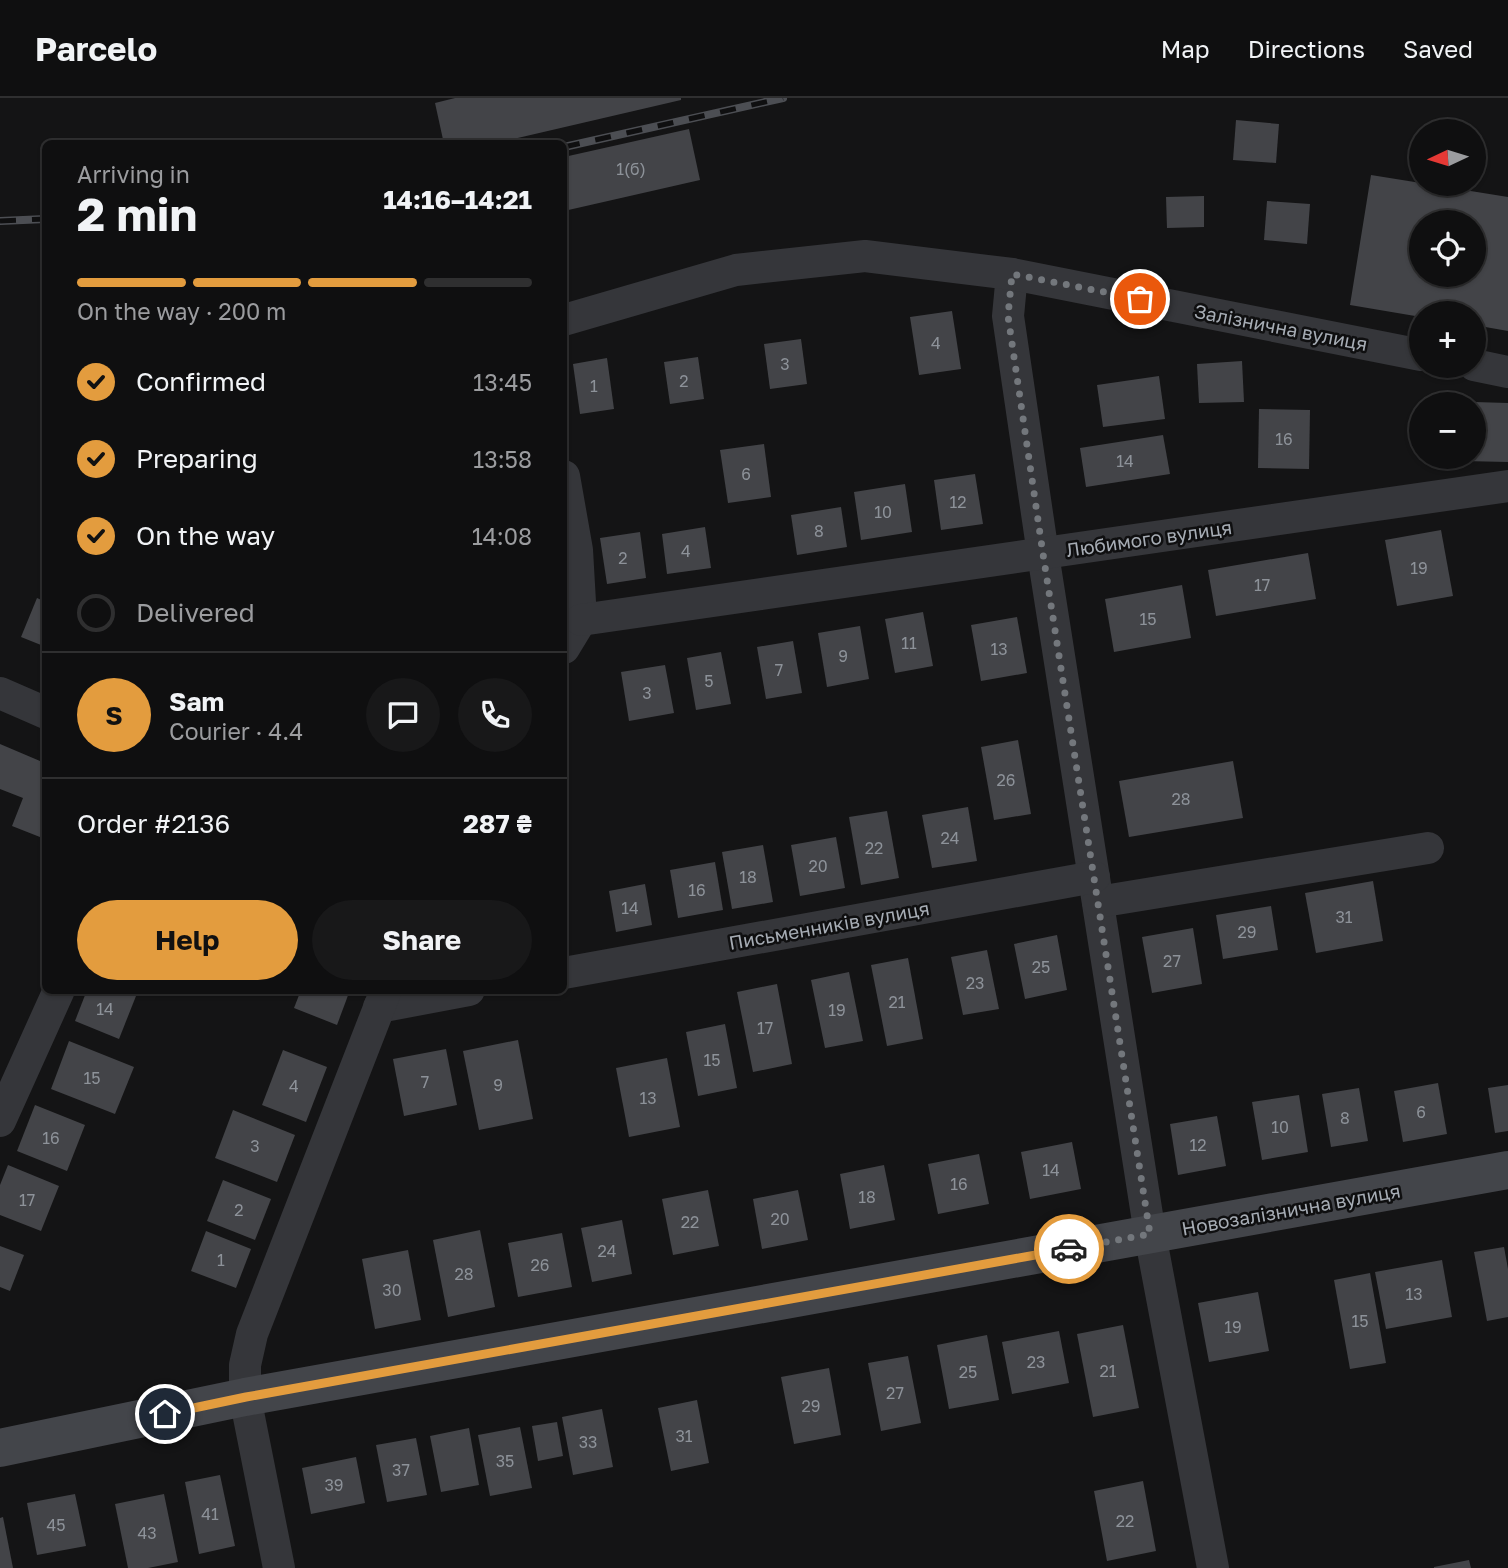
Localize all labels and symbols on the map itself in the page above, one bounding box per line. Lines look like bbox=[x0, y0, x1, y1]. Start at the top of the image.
north arrow bbox=[1409, 119, 1486, 196]
house number: 1(б) bbox=[616, 159, 646, 179]
pin bbox=[1110, 269, 1170, 329]
street label: Залізнична вулиця bbox=[1192, 299, 1370, 355]
house number: 4 bbox=[931, 333, 941, 353]
house number: 3 bbox=[780, 354, 790, 374]
house number: 2 bbox=[679, 371, 689, 391]
house number: 1 bbox=[590, 376, 598, 396]
house number: 16 bbox=[1275, 429, 1293, 449]
house number: 14 bbox=[1116, 451, 1134, 471]
house number: 6 bbox=[741, 464, 751, 484]
house number: 12 bbox=[949, 492, 967, 512]
house number: 10 bbox=[874, 502, 892, 522]
street label: Любимого вулиця bbox=[1065, 515, 1233, 561]
house number: 8 bbox=[814, 521, 824, 541]
house number: 4 bbox=[681, 541, 691, 561]
house number: 2 bbox=[618, 548, 628, 568]
house number: 19 bbox=[1410, 558, 1428, 578]
house number: 17 bbox=[1254, 575, 1270, 595]
house number: 15 bbox=[1139, 609, 1157, 629]
house number: 11 bbox=[901, 633, 917, 653]
house number: 13 bbox=[990, 639, 1008, 659]
house number: 9 bbox=[838, 646, 848, 666]
house number: 7 bbox=[775, 660, 783, 680]
house number: 5 bbox=[704, 671, 714, 691]
house number: 3 bbox=[642, 683, 652, 703]
house number: 26 bbox=[997, 770, 1015, 790]
house number: 28 bbox=[1171, 789, 1191, 809]
house number: 24 bbox=[940, 828, 960, 848]
house number: 22 bbox=[865, 838, 883, 858]
house number: 20 bbox=[808, 856, 828, 876]
house number: 18 bbox=[739, 867, 757, 887]
house number: 16 bbox=[688, 880, 706, 900]
street label: Письменників вулиця bbox=[727, 896, 931, 954]
house number: 14 bbox=[621, 898, 639, 918]
house number: 31 bbox=[1335, 907, 1353, 927]
house number: 29 bbox=[1238, 922, 1256, 942]
house number: 27 bbox=[1163, 951, 1181, 971]
house number: 25 bbox=[1032, 957, 1050, 977]
house number: 23 bbox=[966, 973, 984, 993]
house number: 21 bbox=[888, 992, 906, 1012]
house number: 14 bbox=[96, 999, 114, 1019]
house number: 19 bbox=[828, 1000, 846, 1020]
house number: 17 bbox=[757, 1018, 773, 1038]
house number: 15 bbox=[703, 1050, 721, 1070]
house number: 15 bbox=[83, 1068, 101, 1088]
house number: 7 bbox=[421, 1072, 429, 1092]
house number: 9 bbox=[493, 1075, 503, 1095]
house number: 4 bbox=[289, 1076, 299, 1096]
house number: 13 bbox=[639, 1088, 657, 1108]
house number: 6 bbox=[1416, 1102, 1426, 1122]
house number: 8 bbox=[1340, 1108, 1350, 1128]
house number: 10 bbox=[1271, 1117, 1289, 1137]
house number: 16 bbox=[42, 1128, 60, 1148]
house number: 12 bbox=[1189, 1135, 1207, 1155]
house number: 3 bbox=[250, 1136, 260, 1156]
house number: 14 bbox=[1042, 1160, 1060, 1180]
house number: 16 bbox=[950, 1174, 968, 1194]
street label: Новозалізнична вулиця bbox=[1180, 1178, 1402, 1240]
house number: 18 bbox=[858, 1187, 876, 1207]
house number: 17 bbox=[19, 1190, 35, 1210]
house number: 2 bbox=[234, 1200, 244, 1220]
house number: 20 bbox=[770, 1209, 790, 1229]
house number: 22 bbox=[681, 1212, 699, 1232]
courier bbox=[1034, 1214, 1104, 1284]
house number: 24 bbox=[597, 1241, 617, 1261]
house number: 1 bbox=[217, 1250, 225, 1270]
house number: 26 bbox=[531, 1255, 549, 1275]
house number: 28 bbox=[454, 1264, 474, 1284]
house number: 30 bbox=[382, 1280, 402, 1300]
house number: 13 bbox=[1405, 1284, 1423, 1304]
house number: 15 bbox=[1351, 1311, 1369, 1331]
house number: 19 bbox=[1224, 1317, 1242, 1337]
house number: 23 bbox=[1027, 1352, 1045, 1372]
house number: 21 bbox=[1099, 1361, 1117, 1381]
house number: 25 bbox=[959, 1362, 977, 1382]
house number: 27 bbox=[886, 1383, 904, 1403]
pin bbox=[135, 1384, 195, 1444]
house number: 29 bbox=[802, 1396, 820, 1416]
house number: 31 bbox=[675, 1426, 693, 1446]
house number: 33 bbox=[579, 1432, 597, 1452]
house number: 35 bbox=[496, 1451, 514, 1471]
house number: 37 bbox=[392, 1460, 410, 1480]
house number: 39 bbox=[324, 1475, 344, 1495]
house number: 41 bbox=[201, 1504, 219, 1524]
house number: 22 bbox=[1116, 1511, 1134, 1531]
house number: 45 bbox=[46, 1515, 66, 1535]
house number: 43 bbox=[137, 1523, 157, 1543]

